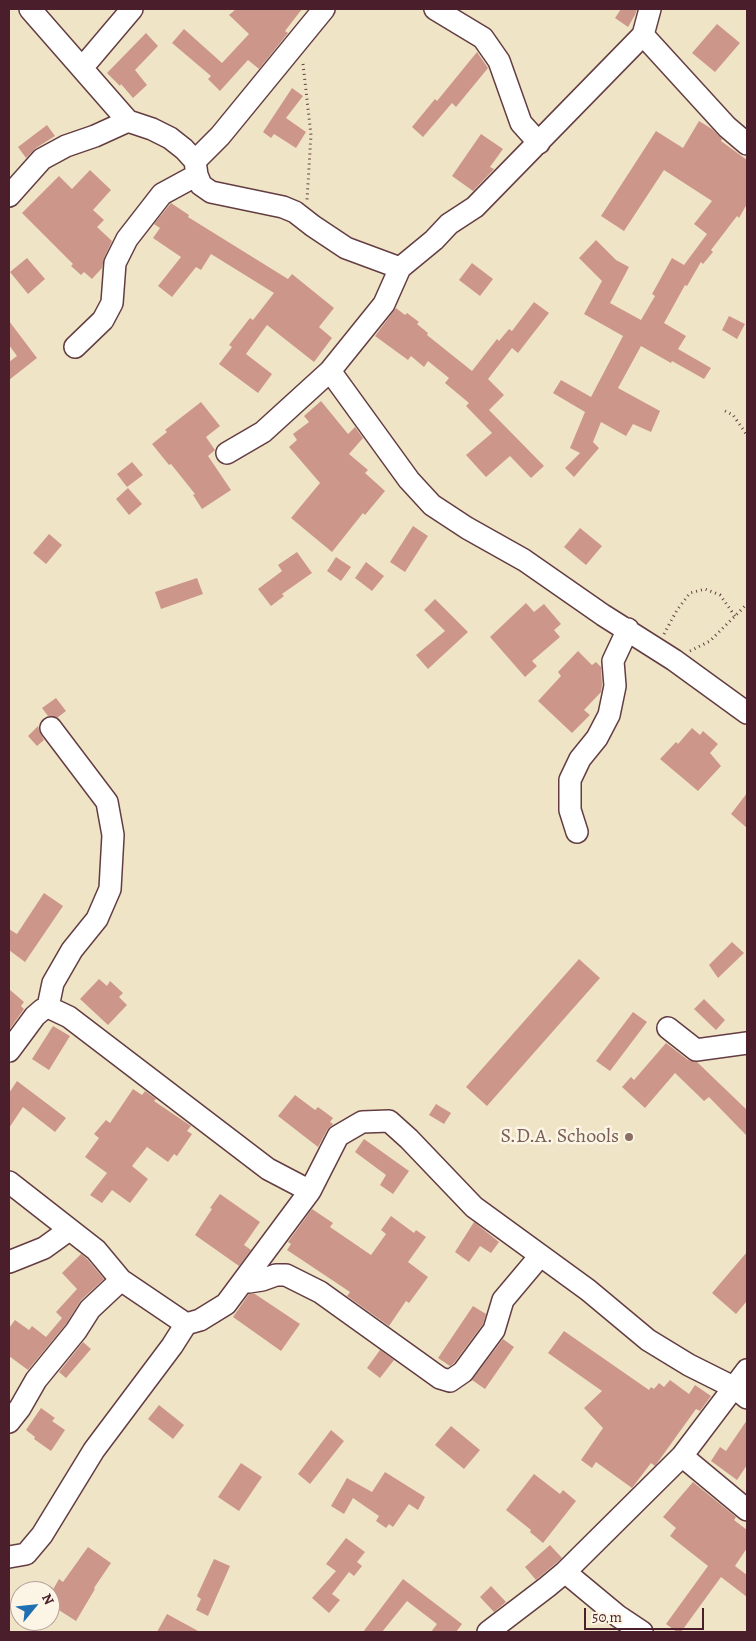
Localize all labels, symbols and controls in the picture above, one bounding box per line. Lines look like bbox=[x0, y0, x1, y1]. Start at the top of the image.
place label: S.D.A. Schools bbox=[500, 1125, 619, 1149]
marker: S.D.A. Schools bbox=[623, 1131, 635, 1143]
north arrow bbox=[10, 1581, 60, 1631]
text: N bbox=[37, 1590, 59, 1608]
scale bar bbox=[586, 1598, 706, 1630]
text: 50 m bbox=[592, 1607, 622, 1627]

